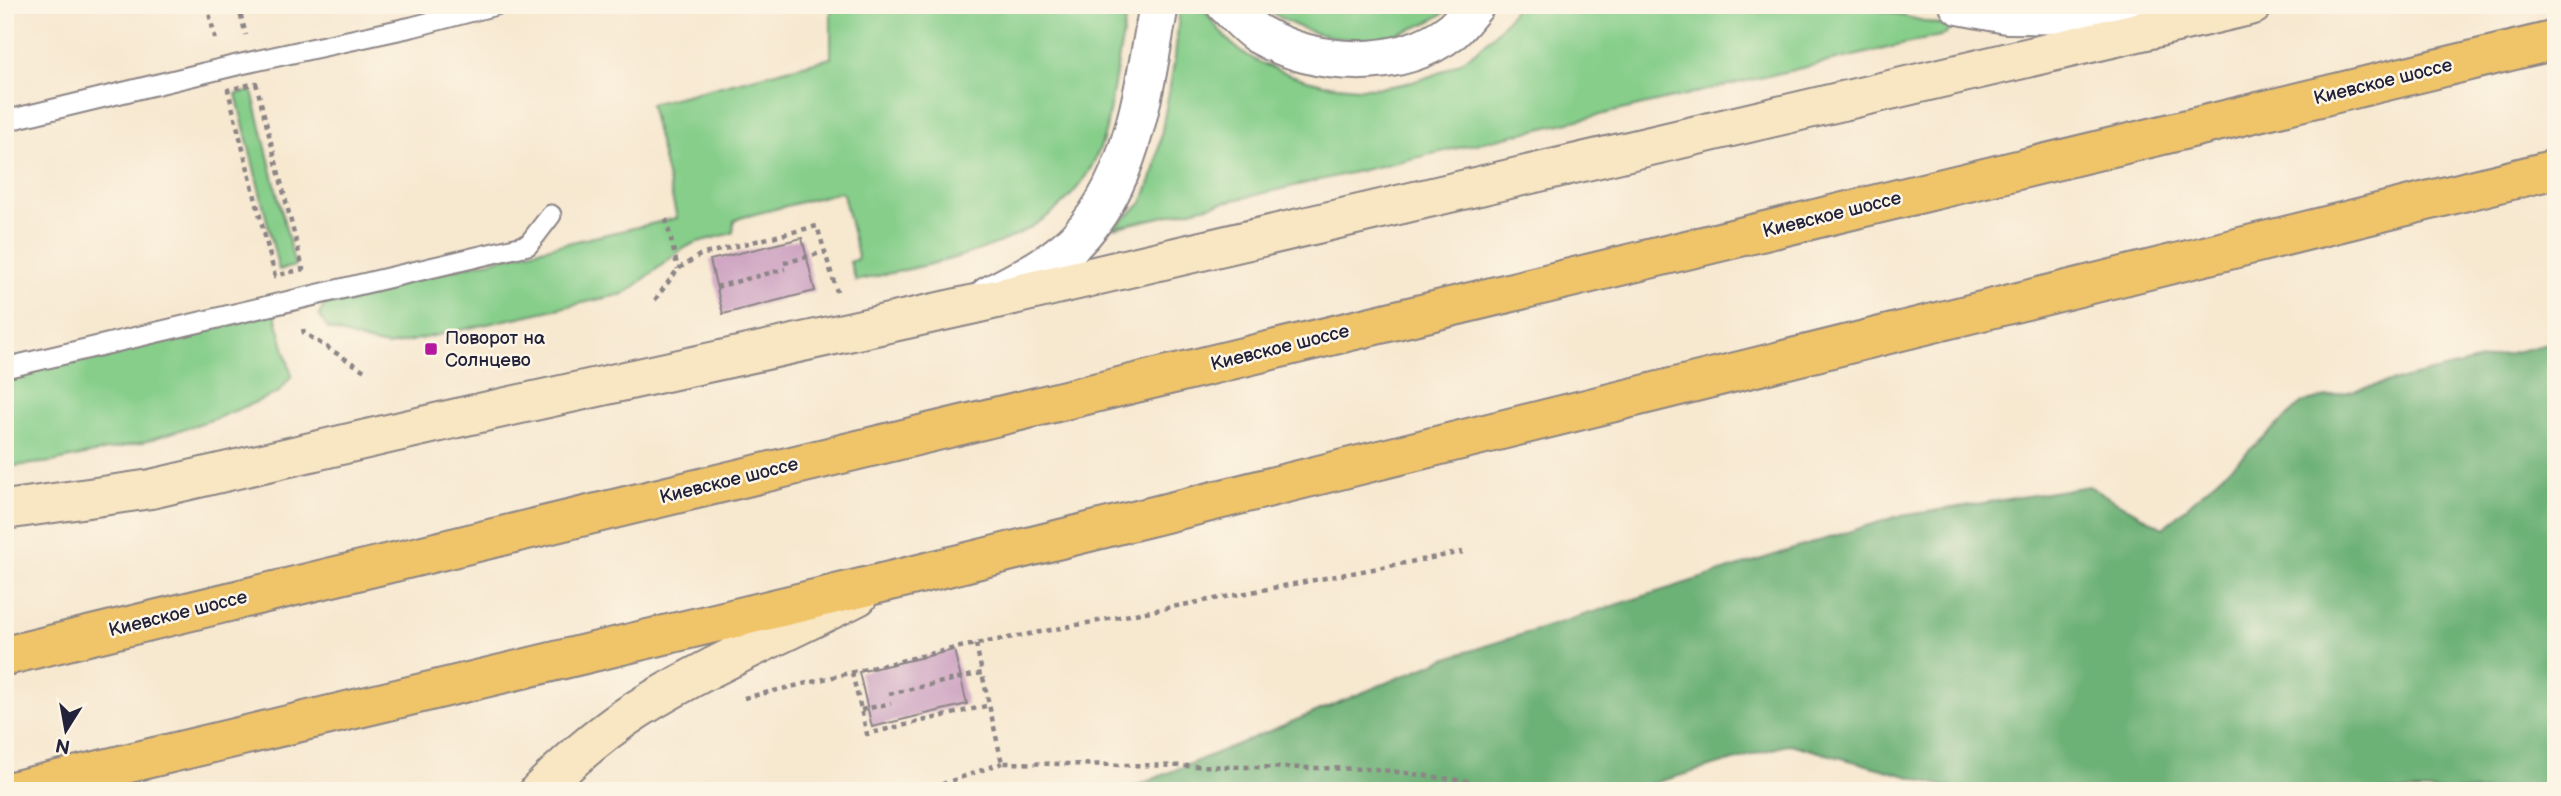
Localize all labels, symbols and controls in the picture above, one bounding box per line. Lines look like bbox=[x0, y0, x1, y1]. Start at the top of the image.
street label: Киевское шоссе bbox=[2311, 54, 2455, 110]
street label: Киевское шоссе bbox=[1760, 187, 1904, 243]
street label: Киевское шоссе bbox=[1208, 320, 1352, 376]
place label: Поворот на Солнцево bbox=[445, 327, 545, 372]
marker: Поворот на Солнцево bbox=[423, 341, 439, 357]
street label: Киевское шоссе bbox=[657, 453, 801, 509]
street label: Киевское шоссе bbox=[106, 586, 250, 642]
north arrow bbox=[32, 694, 102, 764]
text: N bbox=[54, 733, 72, 758]

